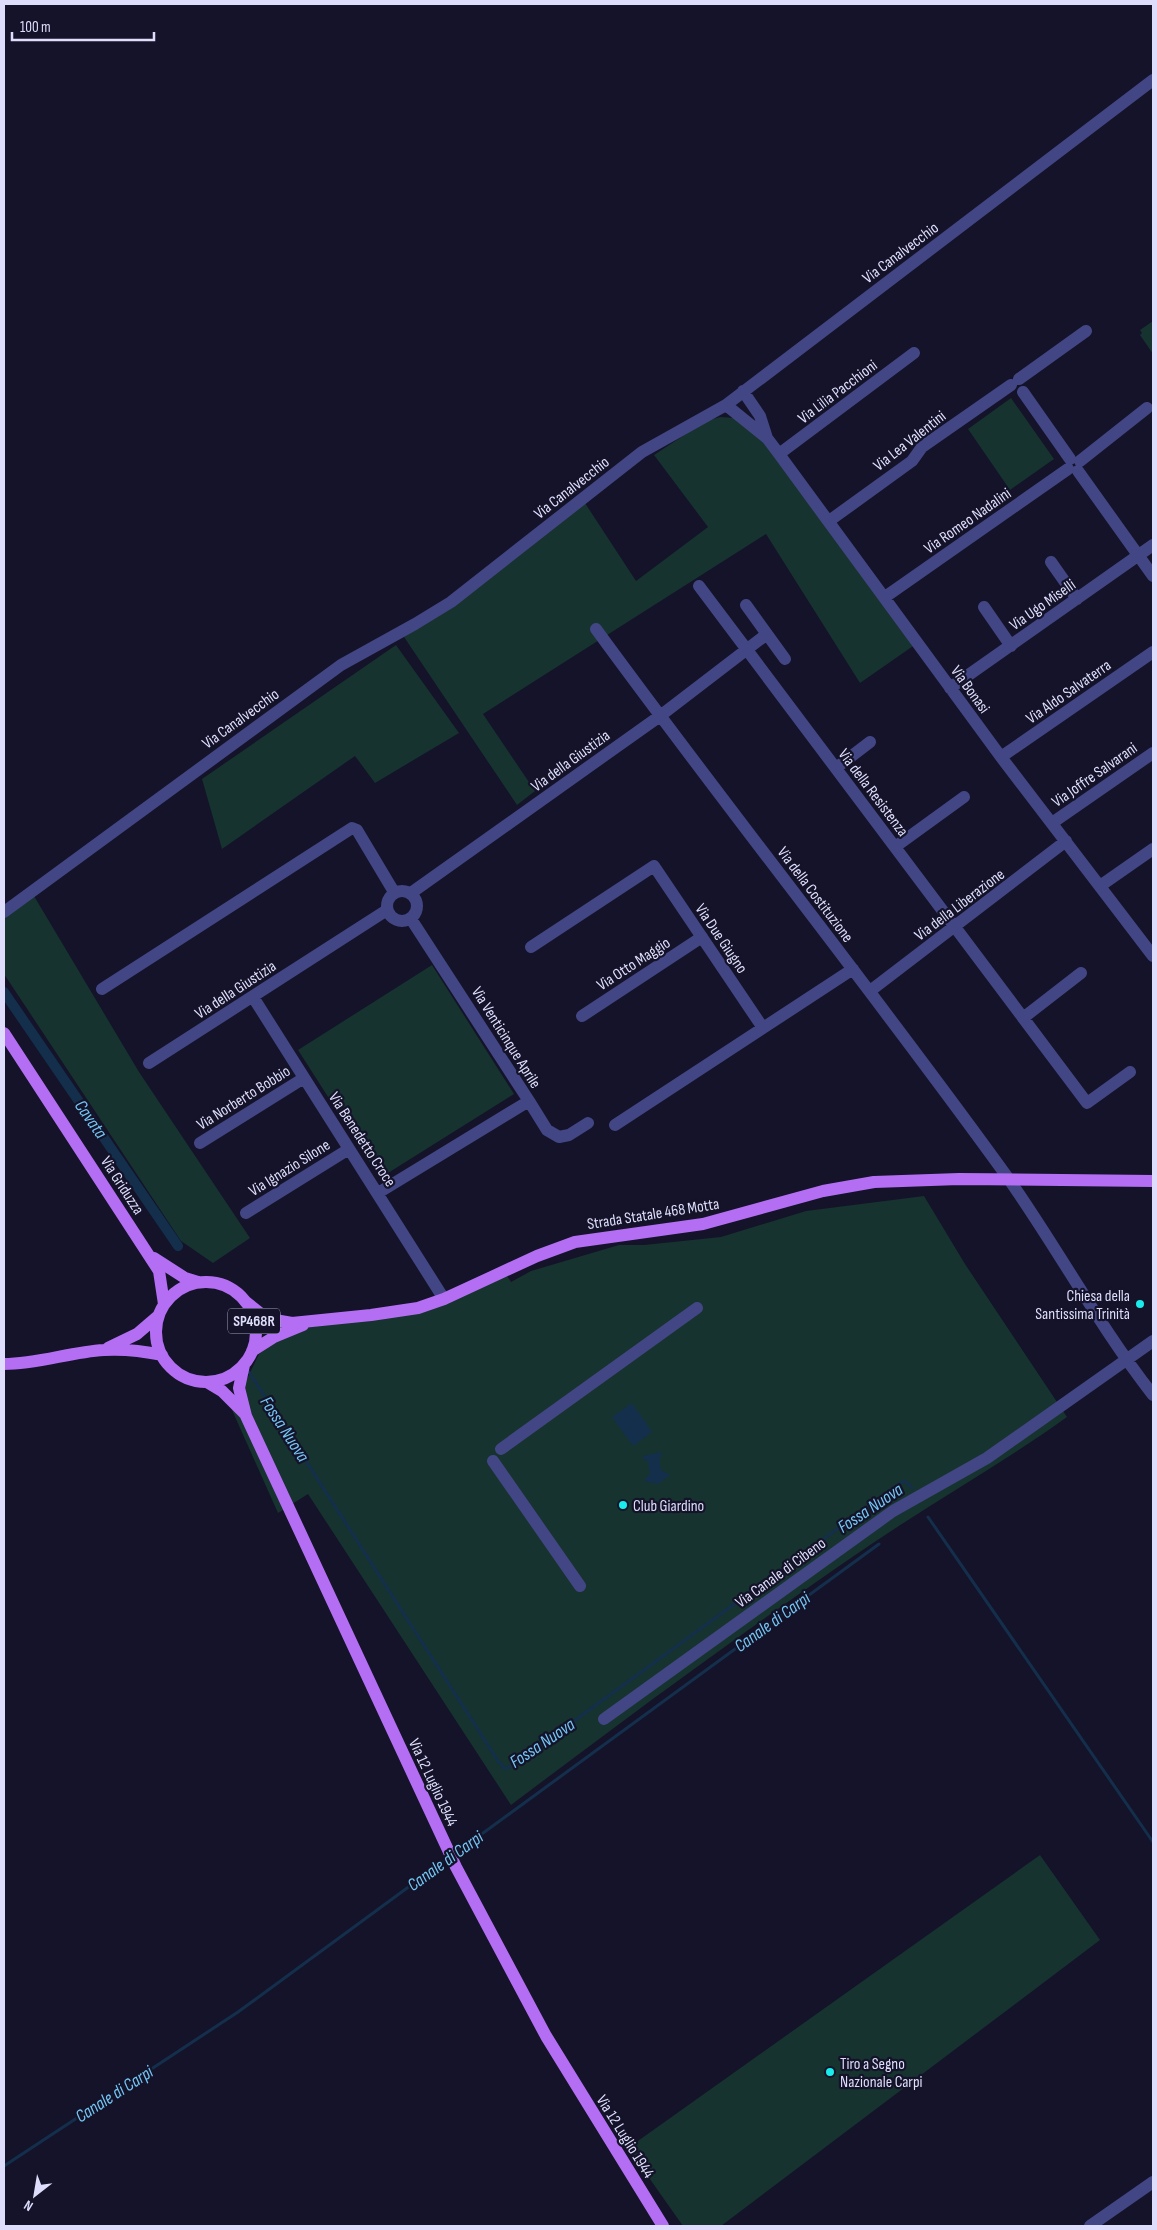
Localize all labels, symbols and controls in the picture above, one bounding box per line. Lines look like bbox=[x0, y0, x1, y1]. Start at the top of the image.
scale bar bbox=[12, 10, 155, 42]
text: 100 m bbox=[20, 18, 51, 37]
street label: Via Canalvecchio bbox=[859, 218, 943, 288]
street label: Via Lilia Pacchioni bbox=[794, 356, 881, 428]
street label: Via Lea Valentini bbox=[870, 407, 950, 475]
street label: Via Canalvecchio bbox=[531, 453, 613, 523]
street label: Via Romeo Nadalini bbox=[921, 484, 1015, 558]
street label: Via Ugo Miselli bbox=[1006, 576, 1080, 635]
street label: Via Aldo Salvaterra bbox=[1023, 656, 1115, 728]
street label: Via Bonasi bbox=[946, 662, 993, 717]
street label: Via Canalvecchio bbox=[199, 685, 283, 753]
street label: Via della Giustizia bbox=[528, 726, 614, 796]
street label: Via Joffre Salvarani bbox=[1049, 739, 1141, 812]
street label: Via della Resistenza bbox=[834, 745, 912, 840]
street label: Via della Costituzione bbox=[773, 843, 857, 946]
street label: Via della Liberazione bbox=[911, 865, 1009, 945]
street label: Via Due Giugno bbox=[691, 900, 751, 977]
street label: Via Otto Maggio bbox=[594, 934, 674, 995]
street label: Via della Giustizia bbox=[192, 957, 280, 1024]
street label: Via Venticinque Aprile bbox=[467, 984, 545, 1092]
street label: Via Norberto Bobbio bbox=[194, 1062, 294, 1135]
street label: Via Benedetto Croce bbox=[324, 1089, 399, 1191]
water label: Cavata bbox=[70, 1096, 112, 1143]
street label: Via Ignazio Silone bbox=[246, 1136, 334, 1201]
street label: Via Griduzza bbox=[96, 1153, 148, 1218]
street label: Strada Statale 468 Motta bbox=[586, 1195, 721, 1234]
place label: Chiesa della Santissima Trinità bbox=[1035, 1287, 1130, 1324]
marker: Chiesa della Santissima Trinità bbox=[1134, 1298, 1146, 1310]
road number: SP468R bbox=[228, 1308, 280, 1334]
water label: Fossa Nuova bbox=[256, 1393, 314, 1467]
water label: Fossa Nuova bbox=[834, 1479, 907, 1538]
place label: Club Giardino bbox=[633, 1497, 704, 1516]
marker: Club Giardino bbox=[617, 1499, 629, 1511]
street label: Via Canale di Cibeno bbox=[732, 1534, 830, 1612]
water label: Canale di Carpi bbox=[730, 1587, 815, 1657]
water label: Fossa Nuova bbox=[506, 1714, 579, 1773]
street label: Via 12 Luglio 1944 bbox=[404, 1736, 461, 1830]
water label: Canale di Carpi bbox=[403, 1826, 488, 1896]
place label: Tiro a Segno Nazionale Carpi bbox=[840, 2055, 923, 2092]
water label: Canale di Carpi bbox=[71, 2061, 158, 2127]
marker: Tiro a Segno Nazionale Carpi bbox=[824, 2066, 836, 2078]
street label: Via 12 Luglio 1944 bbox=[592, 2092, 658, 2182]
north arrow bbox=[10, 2170, 60, 2220]
text: N bbox=[21, 2197, 36, 2215]

